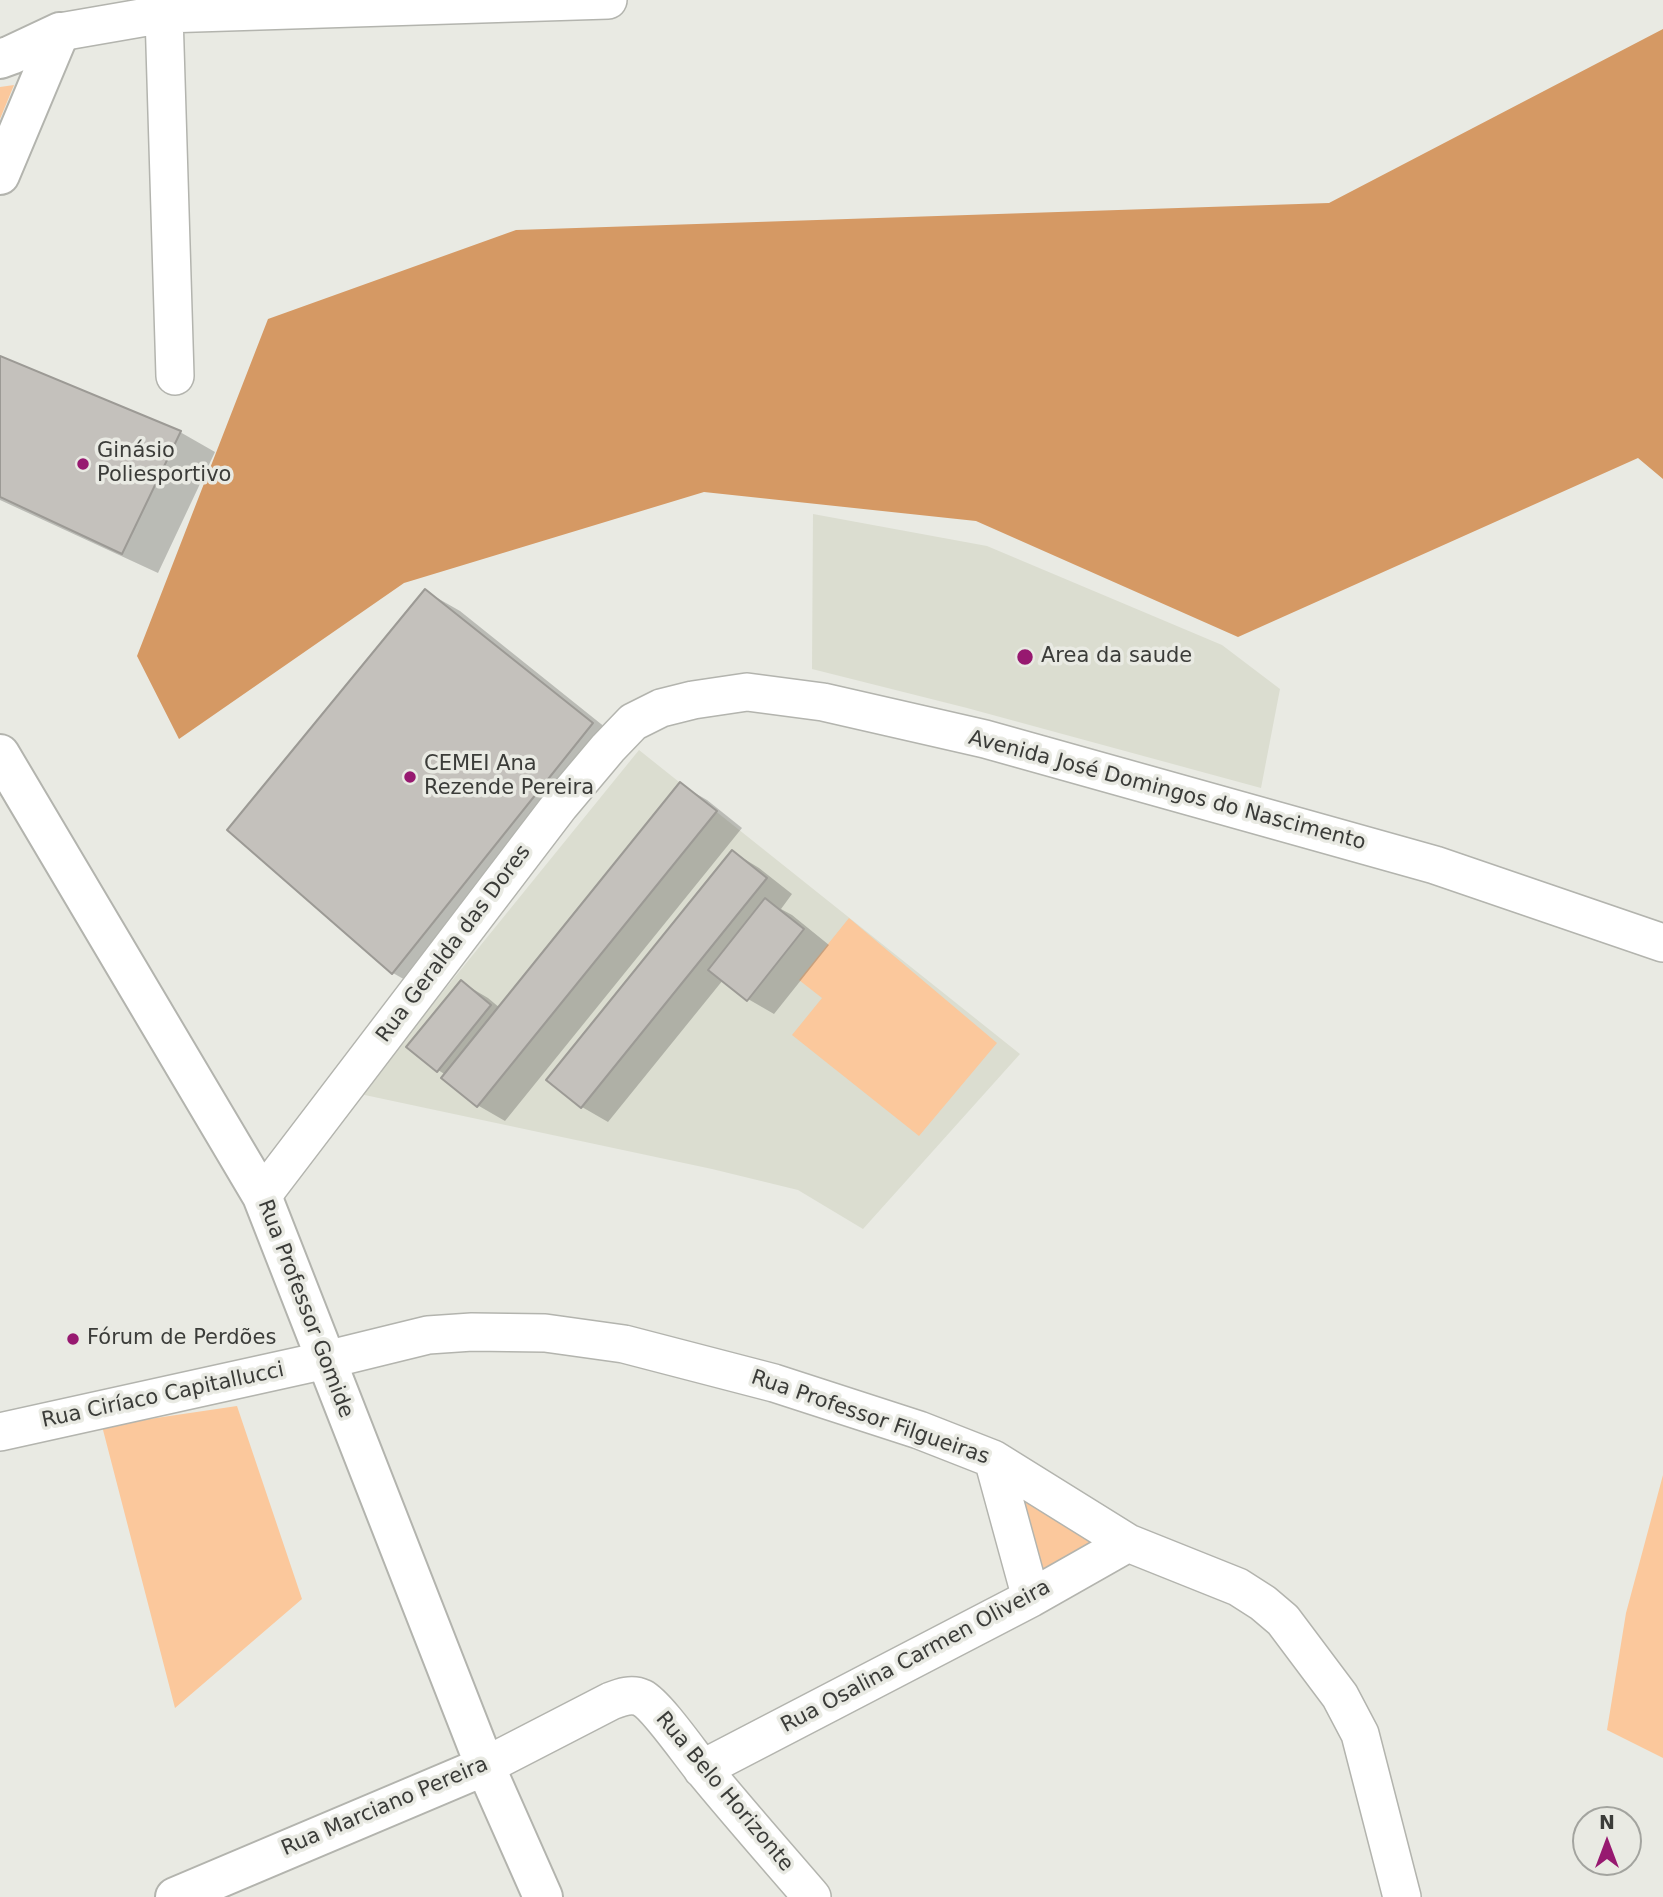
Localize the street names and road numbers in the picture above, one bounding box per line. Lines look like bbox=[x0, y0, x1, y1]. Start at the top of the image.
street label: Avenida José Domingos do Nascimento bbox=[966, 726, 1368, 856]
street label: Rua Geralda das Dores bbox=[371, 840, 537, 1048]
street label: Rua Professor Gomide bbox=[252, 1196, 358, 1422]
street label: Rua Ciríaco Capitallucci bbox=[40, 1358, 286, 1434]
street label: Rua Professor Filgueiras bbox=[748, 1365, 992, 1471]
street label: Rua Osalina Carmen Oliveira bbox=[777, 1575, 1055, 1739]
street label: Rua Belo Horizonte bbox=[650, 1707, 798, 1877]
street label: Rua Marciano Pereira bbox=[278, 1752, 492, 1862]

